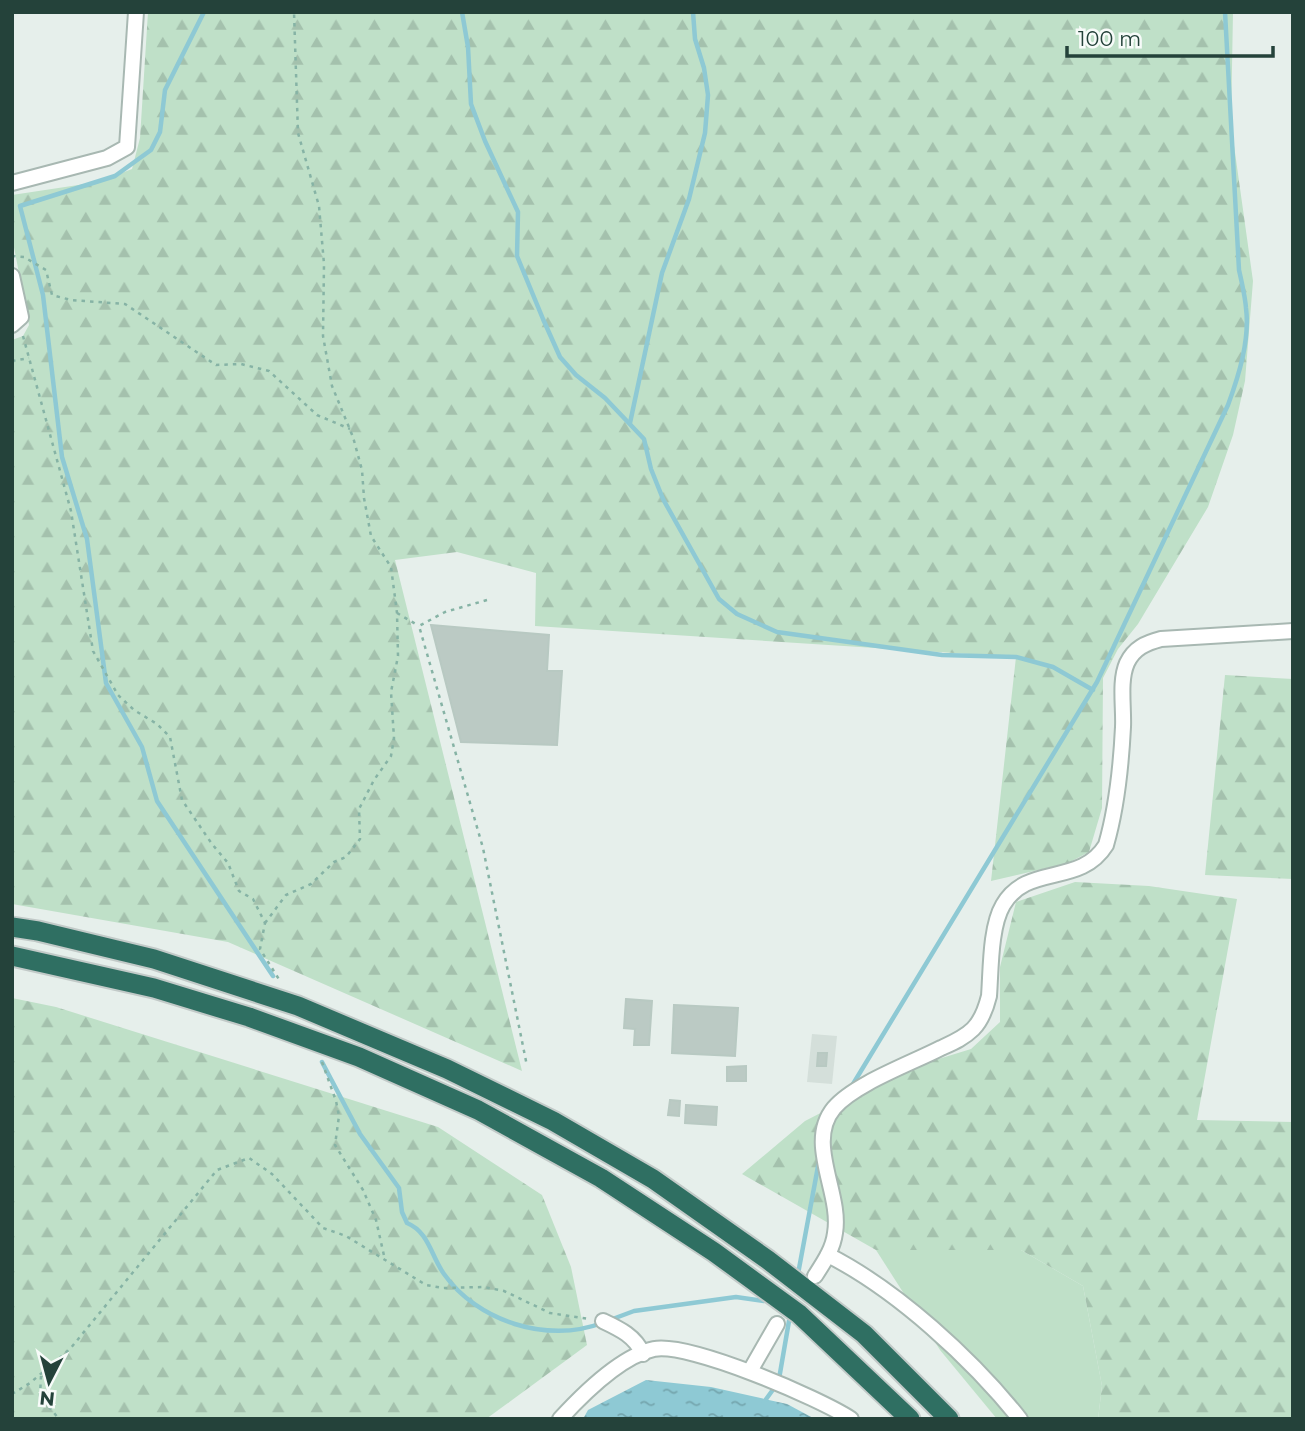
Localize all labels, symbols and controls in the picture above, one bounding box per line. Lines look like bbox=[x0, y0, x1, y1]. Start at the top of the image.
scale bar bbox=[1067, 14, 1274, 58]
text: 100 m bbox=[1078, 26, 1141, 51]
north arrow bbox=[14, 1347, 84, 1417]
text: N bbox=[38, 1386, 56, 1411]

